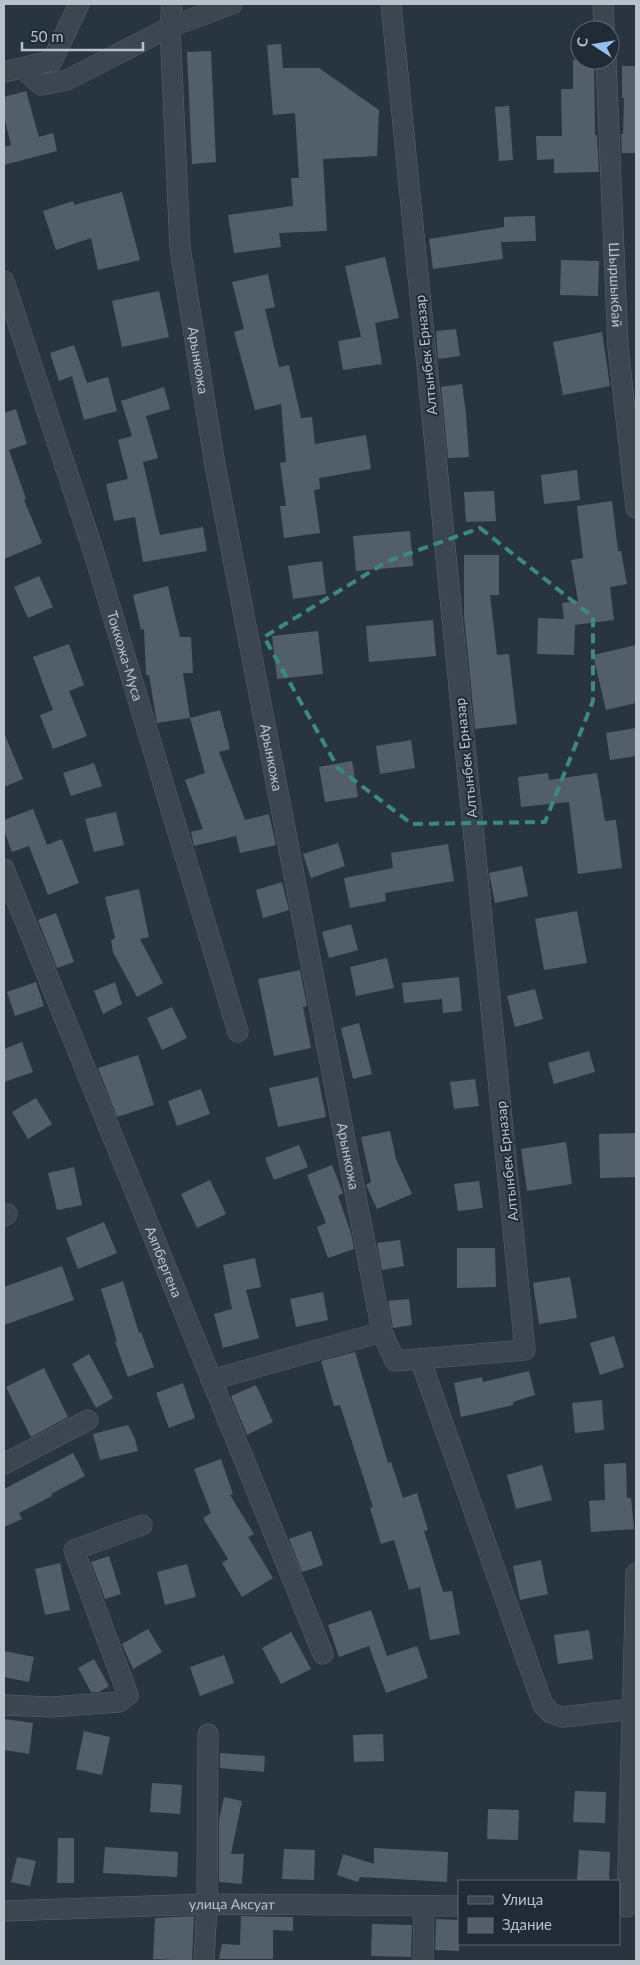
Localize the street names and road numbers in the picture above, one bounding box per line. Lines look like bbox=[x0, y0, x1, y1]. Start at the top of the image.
street label: Шыршыкбай bbox=[606, 242, 626, 328]
street label: Алтынбек Ерназар bbox=[411, 294, 440, 416]
street label: Арынкожа bbox=[185, 325, 212, 395]
street label: Токкожа-Муса bbox=[104, 609, 147, 703]
street label: Алтынбек Ерназар bbox=[451, 697, 480, 819]
street label: Арынкожа bbox=[257, 722, 287, 792]
street label: Алтынбек Ерназар bbox=[492, 1100, 521, 1222]
street label: Арынкожа bbox=[334, 1121, 363, 1191]
street label: Аяпбергена bbox=[142, 1223, 186, 1300]
street label: улица Аксуат bbox=[189, 1895, 275, 1913]

